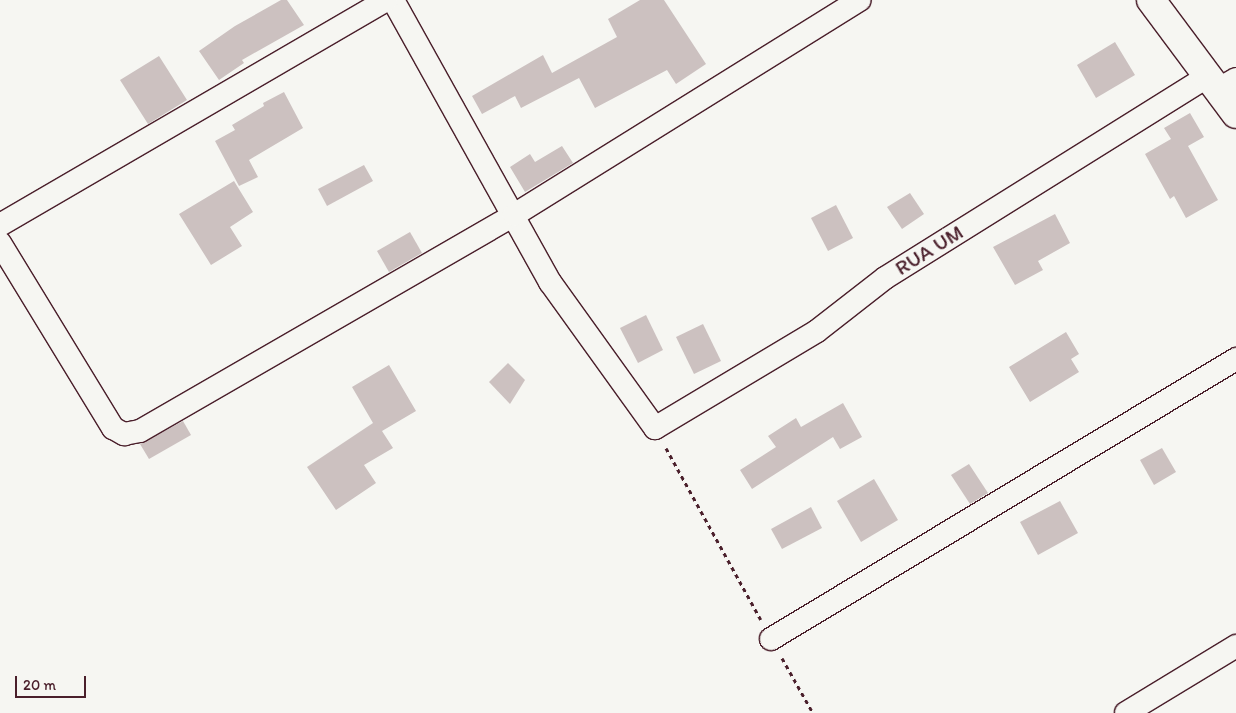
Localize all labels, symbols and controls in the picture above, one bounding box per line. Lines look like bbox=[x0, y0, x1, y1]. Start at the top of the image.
street label: RUA UM bbox=[890, 219, 968, 281]
scale bar bbox=[18, 666, 89, 698]
text: 20 m bbox=[23, 676, 56, 694]

